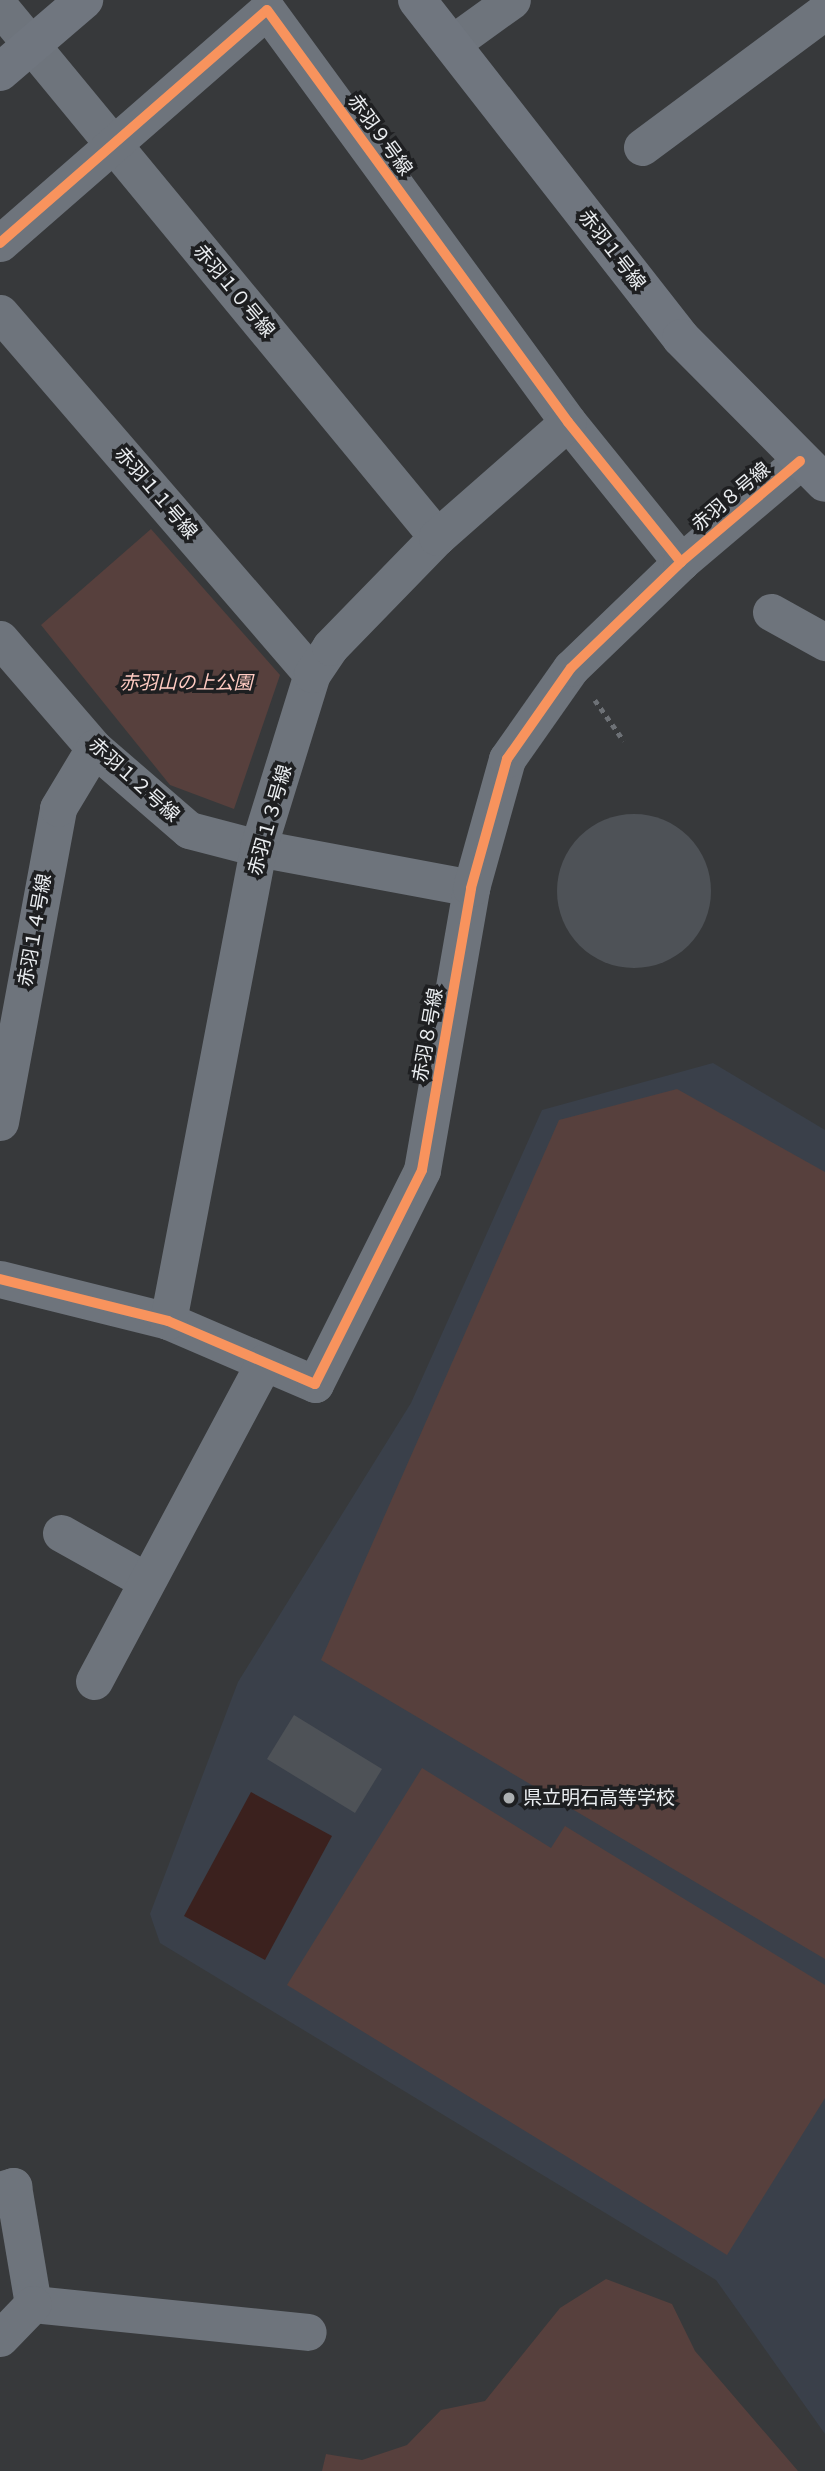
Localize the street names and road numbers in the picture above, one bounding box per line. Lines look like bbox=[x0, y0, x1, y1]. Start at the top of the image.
street label: 赤羽９号線 bbox=[343, 90, 417, 180]
street label: 赤羽１号線 bbox=[574, 206, 650, 294]
street label: 赤羽１０号線 bbox=[189, 240, 279, 342]
street label: 赤羽１１号線 bbox=[110, 443, 202, 543]
street label: 赤羽８号線 bbox=[687, 458, 775, 536]
street label: 赤羽１２号線 bbox=[84, 733, 184, 827]
street label: 赤羽１３号線 bbox=[243, 762, 297, 878]
street label: 赤羽１４号線 bbox=[14, 872, 56, 988]
street label: 赤羽８号線 bbox=[409, 986, 447, 1084]

